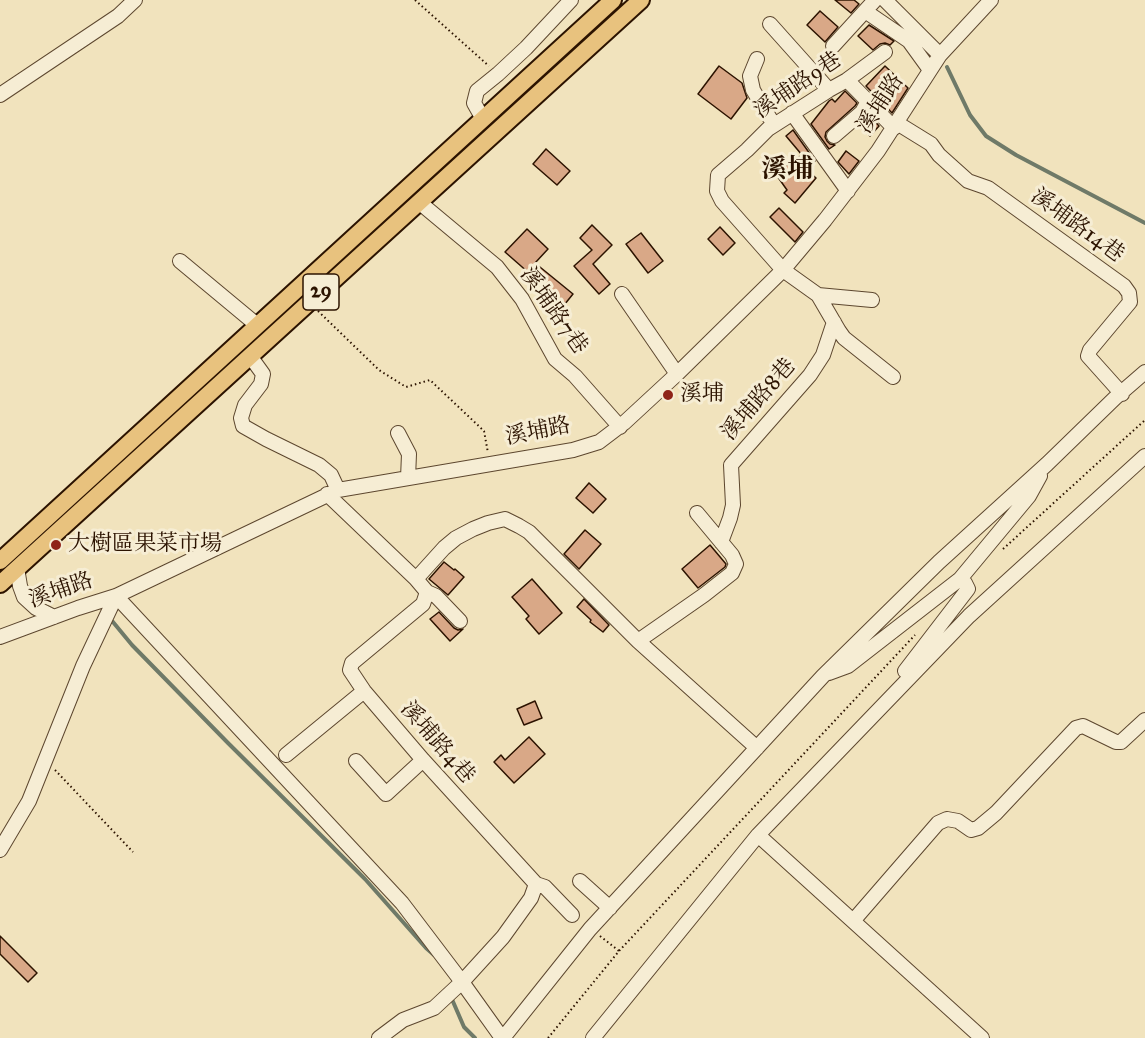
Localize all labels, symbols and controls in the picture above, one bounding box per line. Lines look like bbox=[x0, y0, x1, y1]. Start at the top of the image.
street label: 溪埔路9巷 bbox=[749, 47, 847, 125]
street label: 溪埔路 bbox=[852, 69, 910, 139]
district label: 溪埔 bbox=[761, 155, 813, 187]
street label: 溪埔路14巷 bbox=[1025, 183, 1129, 269]
street label: 溪埔路7巷 bbox=[514, 263, 592, 359]
road number: 29 bbox=[303, 274, 339, 310]
street label: 溪埔路8巷 bbox=[716, 354, 802, 446]
place label: 溪埔 bbox=[680, 382, 724, 408]
marker: 溪埔 bbox=[661, 388, 675, 402]
street label: 溪埔路 bbox=[503, 413, 573, 451]
place label: 大樹區果菜市場 bbox=[68, 532, 222, 558]
marker: 大樹區果菜市場 bbox=[49, 538, 63, 552]
street label: 溪埔路 bbox=[26, 568, 96, 614]
street label: 溪埔路4巷 bbox=[394, 697, 480, 789]

